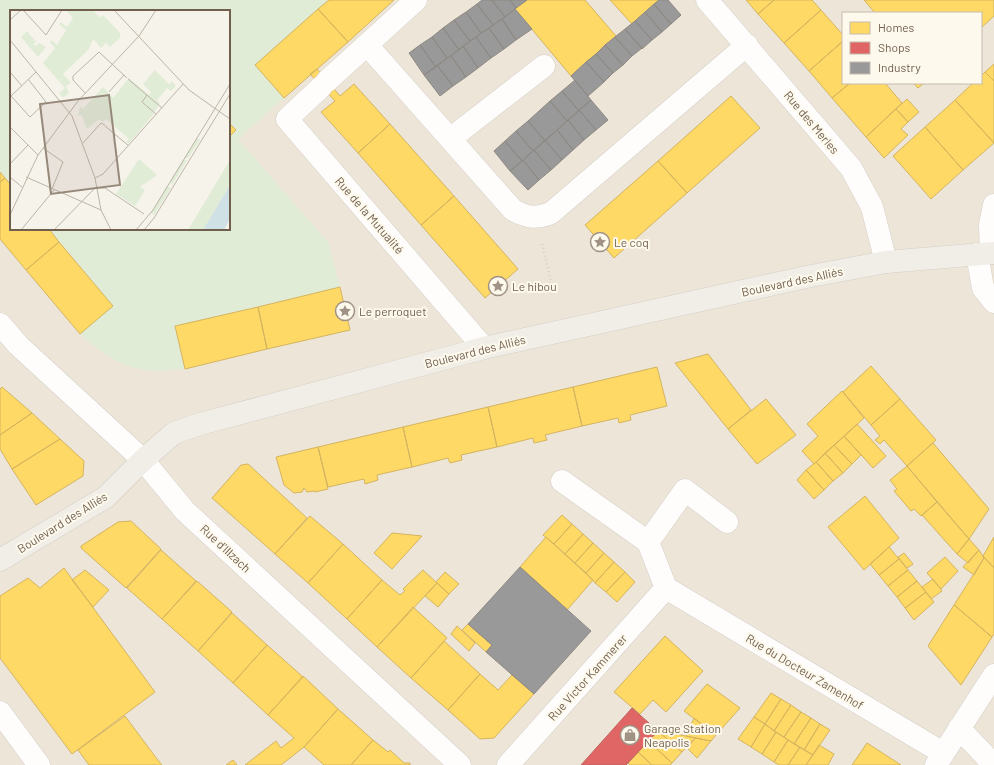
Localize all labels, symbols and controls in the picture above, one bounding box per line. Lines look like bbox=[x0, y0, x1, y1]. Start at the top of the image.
inset map bbox=[10, 10, 230, 230]
legend bbox=[842, 12, 982, 84]
text: Homes bbox=[878, 20, 915, 34]
text: Shops bbox=[878, 40, 911, 54]
text: Industry bbox=[878, 60, 921, 74]
street label: Rue des Merles bbox=[782, 88, 842, 156]
street label: Rue de la Mutualité bbox=[333, 174, 407, 256]
place icon: Le coq bbox=[589, 231, 611, 253]
place label: Le coq bbox=[614, 235, 649, 249]
street label: Boulevard des Alliés bbox=[740, 263, 844, 299]
place icon: Le hibou bbox=[487, 275, 509, 297]
place label: Le hibou bbox=[512, 279, 557, 293]
place icon: Le perroquet bbox=[334, 300, 356, 322]
place label: Le perroquet bbox=[359, 304, 427, 318]
street label: Boulevard des Alliés bbox=[423, 332, 527, 370]
street label: Boulevard des Alliés bbox=[14, 489, 110, 555]
street label: Rue d'Illzach bbox=[198, 521, 254, 575]
street label: Rue du Docteur Zamenhof bbox=[744, 630, 866, 712]
street label: Rue Victor Kammerer bbox=[545, 631, 630, 723]
place label: Garage Station Neapolis bbox=[644, 721, 721, 749]
shop icon: Garage Station Neapolis bbox=[619, 724, 641, 746]

